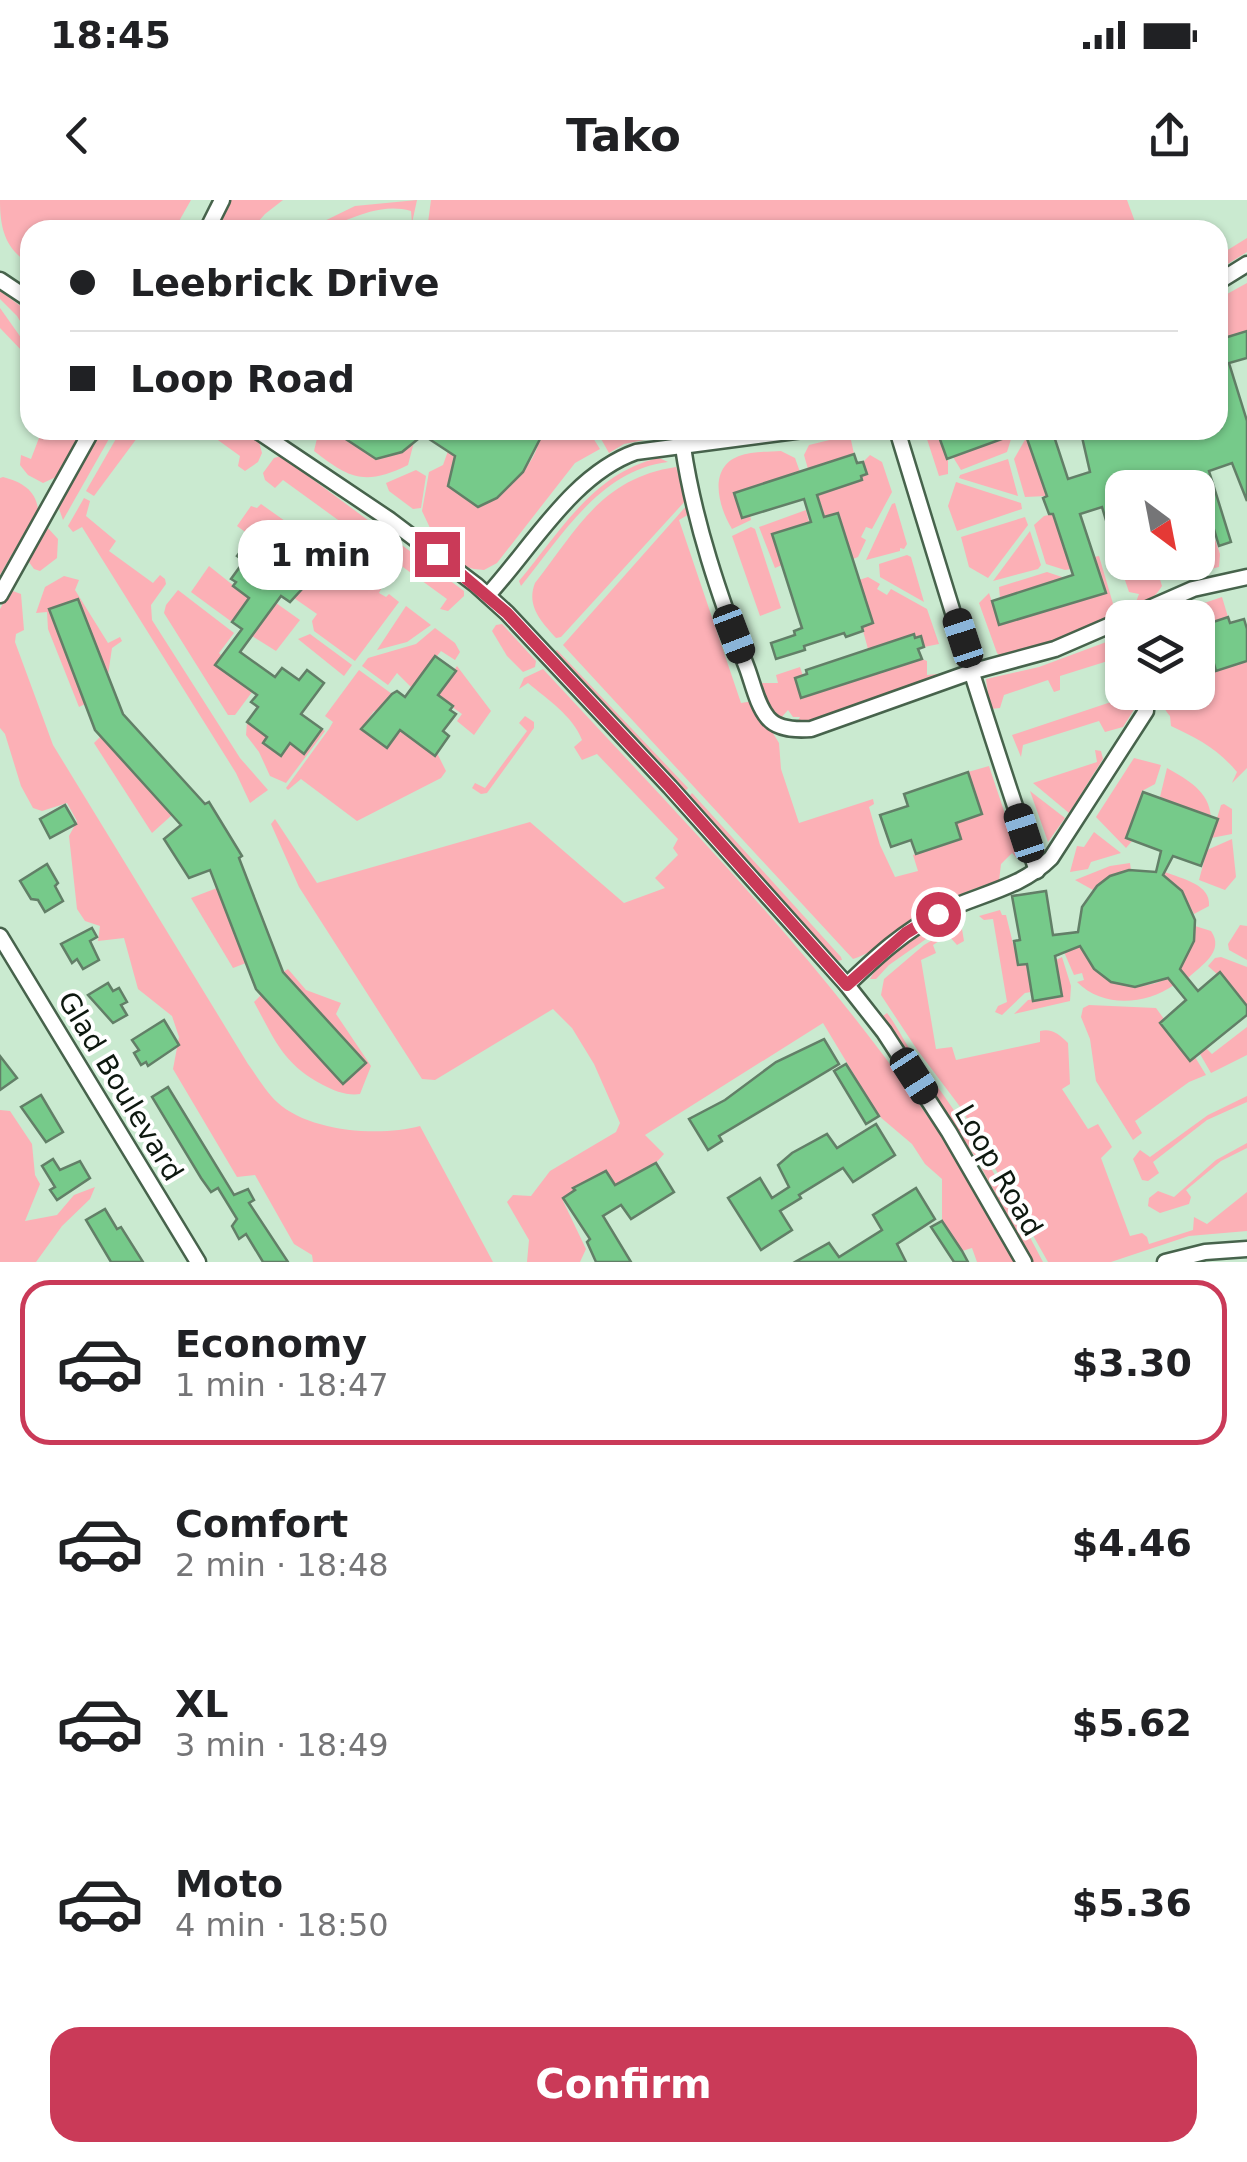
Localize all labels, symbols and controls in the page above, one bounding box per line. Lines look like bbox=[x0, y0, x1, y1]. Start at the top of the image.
text: 18:45 bbox=[50, 13, 171, 57]
icon: back bbox=[50, 108, 105, 163]
icon: share bbox=[1142, 108, 1197, 163]
text: Tako bbox=[566, 109, 681, 162]
text: Leebrick Drive bbox=[130, 261, 440, 305]
text: Loop Road bbox=[130, 357, 355, 401]
north arrow bbox=[1105, 470, 1215, 580]
map controls bbox=[1105, 470, 1215, 710]
callout: 1 min bbox=[237, 519, 402, 589]
route end bbox=[415, 532, 460, 577]
text: 1 min bbox=[270, 536, 371, 574]
button: layers bbox=[1105, 600, 1215, 710]
car bbox=[709, 601, 759, 667]
car bbox=[939, 605, 987, 671]
car bbox=[1000, 800, 1048, 866]
route start bbox=[916, 892, 961, 937]
street label: Glad Boulevard bbox=[51, 986, 190, 1187]
car bbox=[885, 1043, 943, 1109]
street label: Loop Road bbox=[948, 1099, 1049, 1242]
icon: car bbox=[55, 1318, 145, 1408]
text: Economy bbox=[175, 1322, 367, 1366]
text: $3.30 bbox=[1072, 1341, 1192, 1385]
text: 1 min · 18:47 bbox=[175, 1366, 389, 1404]
icon: car bbox=[55, 1498, 145, 1588]
text: Comfort bbox=[175, 1502, 348, 1546]
text: $4.46 bbox=[1072, 1521, 1192, 1565]
text: 2 min · 18:48 bbox=[175, 1546, 389, 1584]
icon: car bbox=[55, 1678, 145, 1768]
text: XL bbox=[175, 1682, 229, 1726]
text: $5.62 bbox=[1072, 1701, 1192, 1745]
text: 3 min · 18:49 bbox=[175, 1726, 389, 1764]
icon: car bbox=[55, 1858, 145, 1948]
text: Moto bbox=[175, 1862, 283, 1906]
text: $5.36 bbox=[1072, 1881, 1192, 1925]
text: 4 min · 18:50 bbox=[175, 1906, 389, 1944]
button: Confirm bbox=[50, 2027, 1197, 2142]

